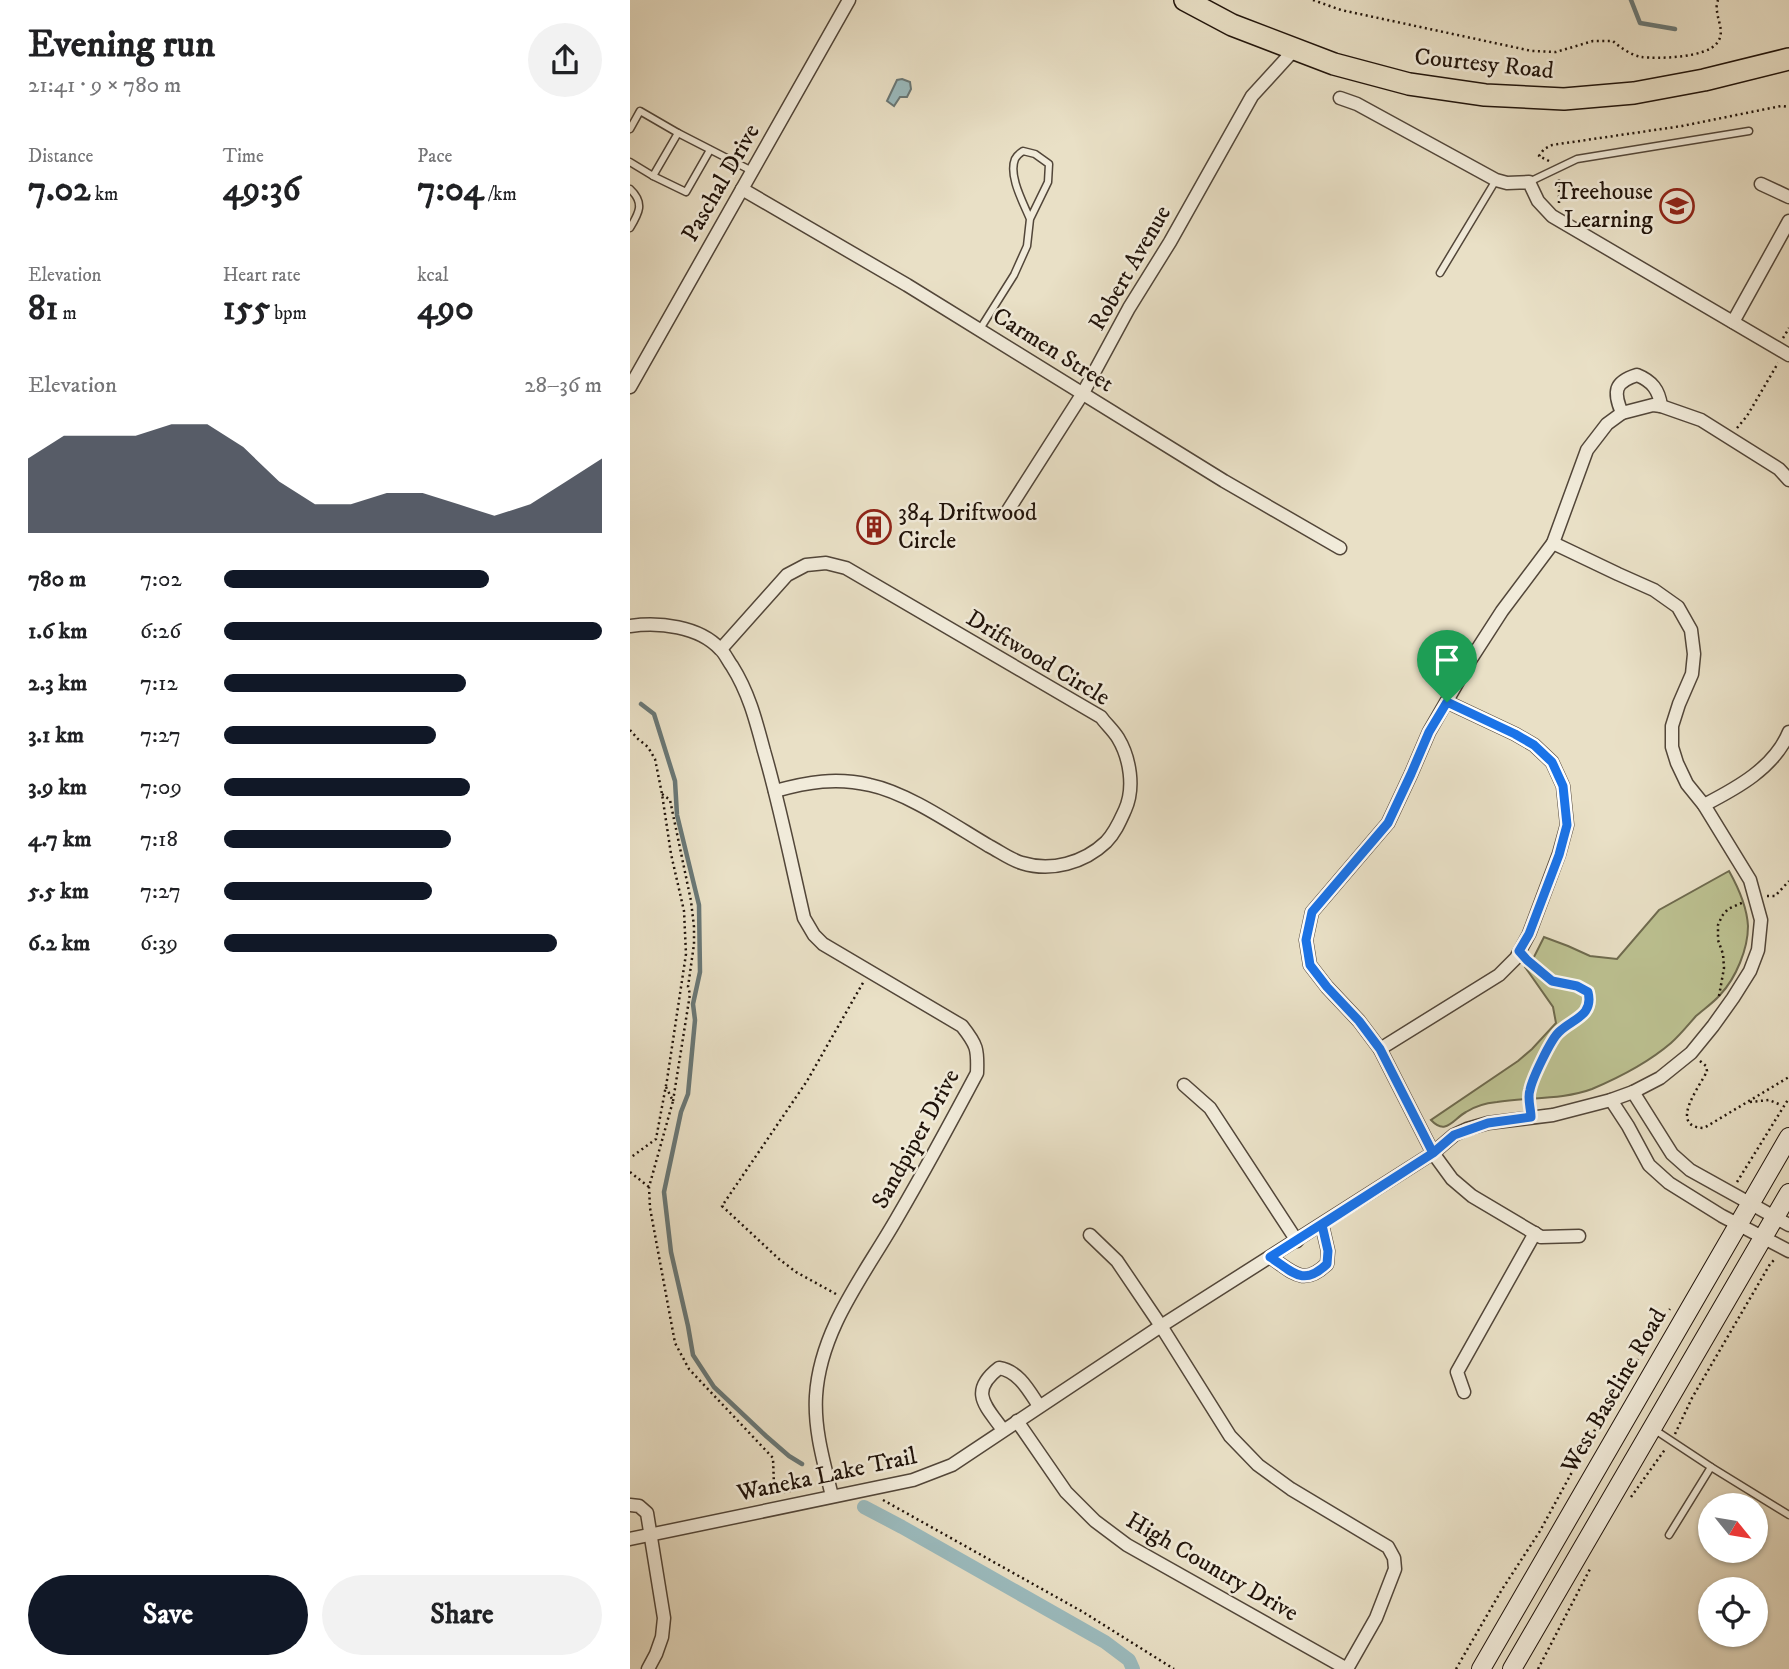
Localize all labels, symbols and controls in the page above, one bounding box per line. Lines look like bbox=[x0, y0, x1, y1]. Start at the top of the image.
text: Evening run bbox=[28, 21, 215, 69]
button: share bbox=[528, 23, 602, 97]
street label: Courtesy Road bbox=[1413, 42, 1555, 86]
text: 21:41 · 9 × 780 m bbox=[28, 71, 181, 100]
street label: Paschal Drive bbox=[675, 119, 767, 247]
text: Distance bbox=[28, 145, 93, 168]
text: Time bbox=[223, 145, 264, 168]
text: Pace bbox=[417, 145, 452, 168]
text: 7.02 bbox=[28, 168, 91, 212]
text: 49:36 bbox=[223, 168, 301, 212]
text: 7:04 bbox=[417, 168, 484, 212]
place label: Treehouse Learning bbox=[1555, 177, 1653, 235]
text: km bbox=[91, 183, 118, 206]
text: /km bbox=[484, 183, 517, 206]
school or university icon: Treehouse Learning bbox=[1658, 187, 1696, 225]
street label: Robert Avenue bbox=[1082, 200, 1178, 336]
text: Elevation bbox=[28, 264, 102, 287]
text: Heart rate bbox=[223, 264, 301, 287]
text: kcal bbox=[417, 264, 449, 287]
text: 81 bbox=[28, 287, 58, 331]
text: 155 bbox=[223, 287, 270, 331]
text: 490 bbox=[417, 287, 474, 331]
street label: Carmen Street bbox=[987, 301, 1119, 399]
text: m bbox=[58, 302, 77, 325]
text: bpm bbox=[270, 302, 307, 325]
text: Elevation bbox=[28, 371, 117, 400]
text: 28–36 m bbox=[524, 371, 602, 400]
place label: 384 Driftwood Circle bbox=[898, 498, 1037, 556]
building icon: 384 Driftwood Circle bbox=[855, 508, 893, 546]
text: 780 m bbox=[28, 565, 86, 594]
text: 7:02 bbox=[140, 565, 182, 594]
street label: Driftwood Circle bbox=[961, 603, 1115, 713]
text: 1.6 km bbox=[28, 617, 87, 646]
text: 6:26 bbox=[140, 617, 181, 646]
pin bbox=[1417, 630, 1477, 702]
icon: arrive bbox=[1428, 641, 1466, 679]
text: 2.3 km bbox=[28, 669, 87, 698]
text: 7:12 bbox=[140, 669, 178, 698]
text: 3.1 km bbox=[28, 721, 84, 750]
text: 7:27 bbox=[140, 721, 181, 750]
text: 3.9 km bbox=[28, 773, 87, 802]
text: 7:09 bbox=[140, 773, 182, 802]
text: 4.7 km bbox=[28, 825, 92, 854]
text: 7:18 bbox=[140, 825, 178, 854]
text: 5.5 km bbox=[28, 877, 89, 906]
text: 7:27 bbox=[140, 877, 181, 906]
text: 6.2 km bbox=[28, 929, 90, 958]
text: 6:39 bbox=[140, 929, 178, 958]
street label: Sandpiper Drive bbox=[865, 1064, 967, 1214]
street label: West Baseline Road bbox=[1554, 1303, 1673, 1480]
street label: Waneka Lake Trail bbox=[733, 1441, 920, 1509]
north arrow bbox=[1698, 1493, 1768, 1563]
map controls bbox=[1698, 1493, 1768, 1647]
street label: High Country Drive bbox=[1121, 1506, 1304, 1629]
button: Save bbox=[28, 1575, 308, 1655]
button: Share bbox=[322, 1575, 602, 1655]
button: locate bbox=[1698, 1577, 1768, 1647]

